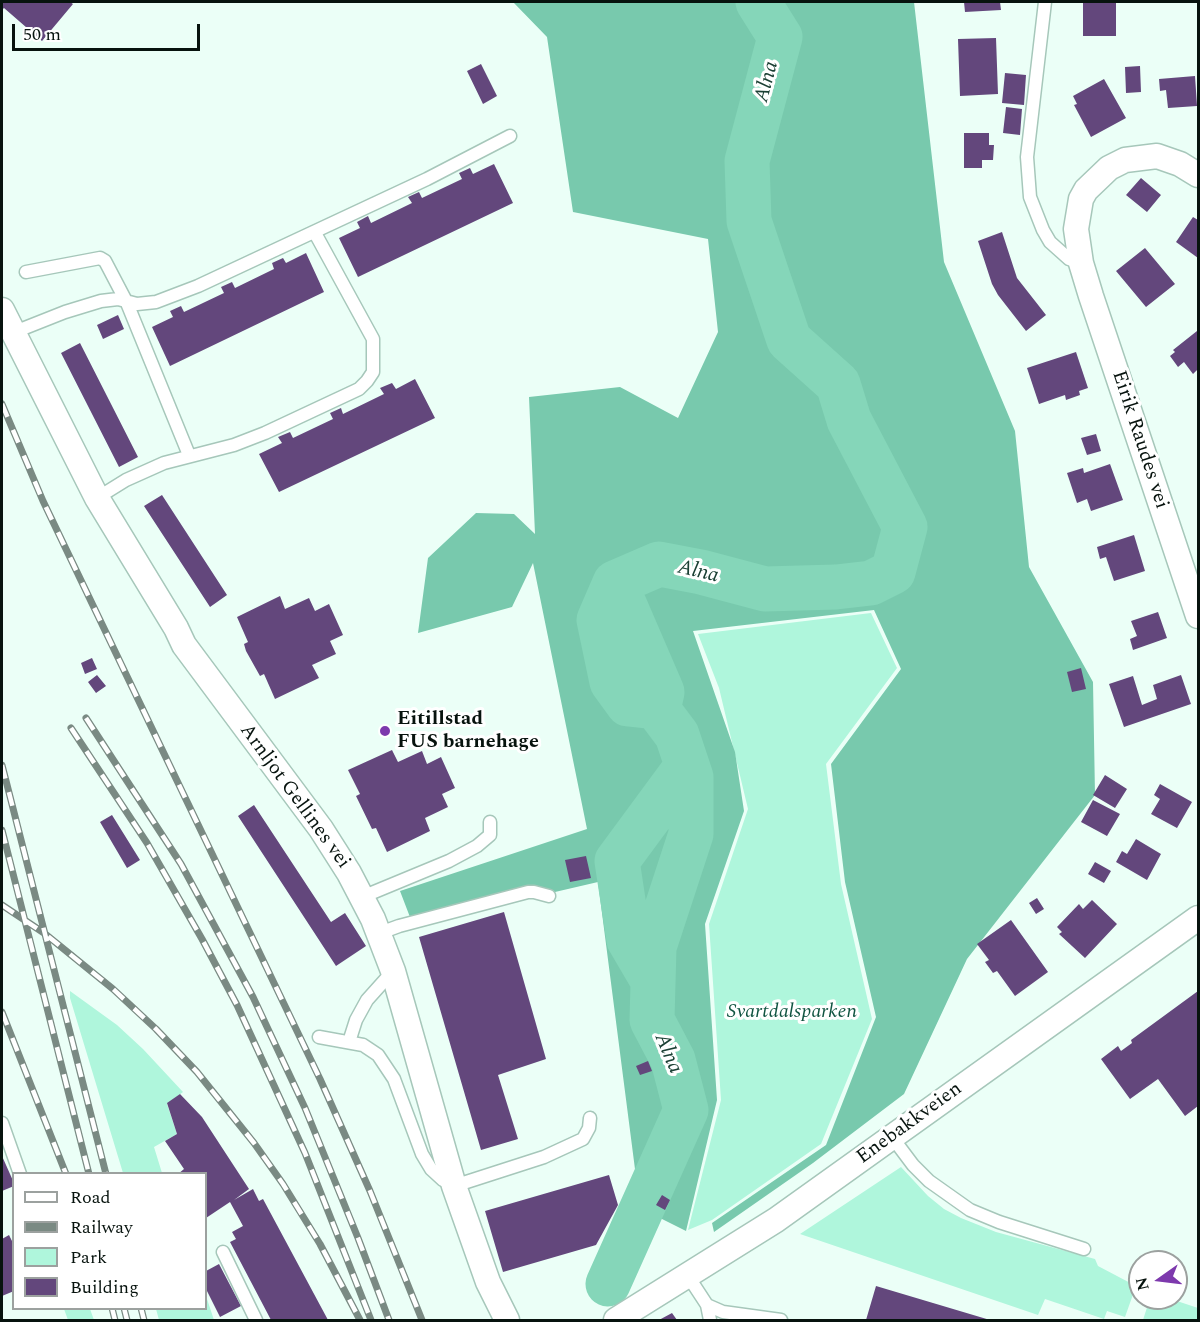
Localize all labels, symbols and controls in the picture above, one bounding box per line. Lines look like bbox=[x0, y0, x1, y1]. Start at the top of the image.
scale bar bbox=[15, 12, 202, 50]
text: 50 m bbox=[23, 21, 61, 48]
water label: Alna bbox=[750, 59, 786, 105]
street label: Eirik Raudes vei bbox=[1105, 368, 1173, 512]
water label: Alna bbox=[675, 556, 721, 590]
place label: Eitillstad FUS barnehage bbox=[397, 708, 539, 755]
street label: Arnljot Gellines vei bbox=[233, 720, 355, 874]
marker: Eitillstad FUS barnehage bbox=[378, 724, 392, 738]
park label: Svartdalsparken bbox=[727, 1001, 857, 1025]
water label: Alna bbox=[647, 1030, 687, 1078]
street label: Enebakkveien bbox=[853, 1078, 967, 1170]
legend bbox=[12, 1172, 207, 1310]
text: Road bbox=[70, 1184, 111, 1211]
text: Railway bbox=[70, 1214, 133, 1241]
text: Park bbox=[70, 1244, 107, 1271]
north arrow bbox=[1128, 1250, 1188, 1310]
text: Building bbox=[70, 1274, 139, 1301]
text: N bbox=[1129, 1275, 1156, 1293]

